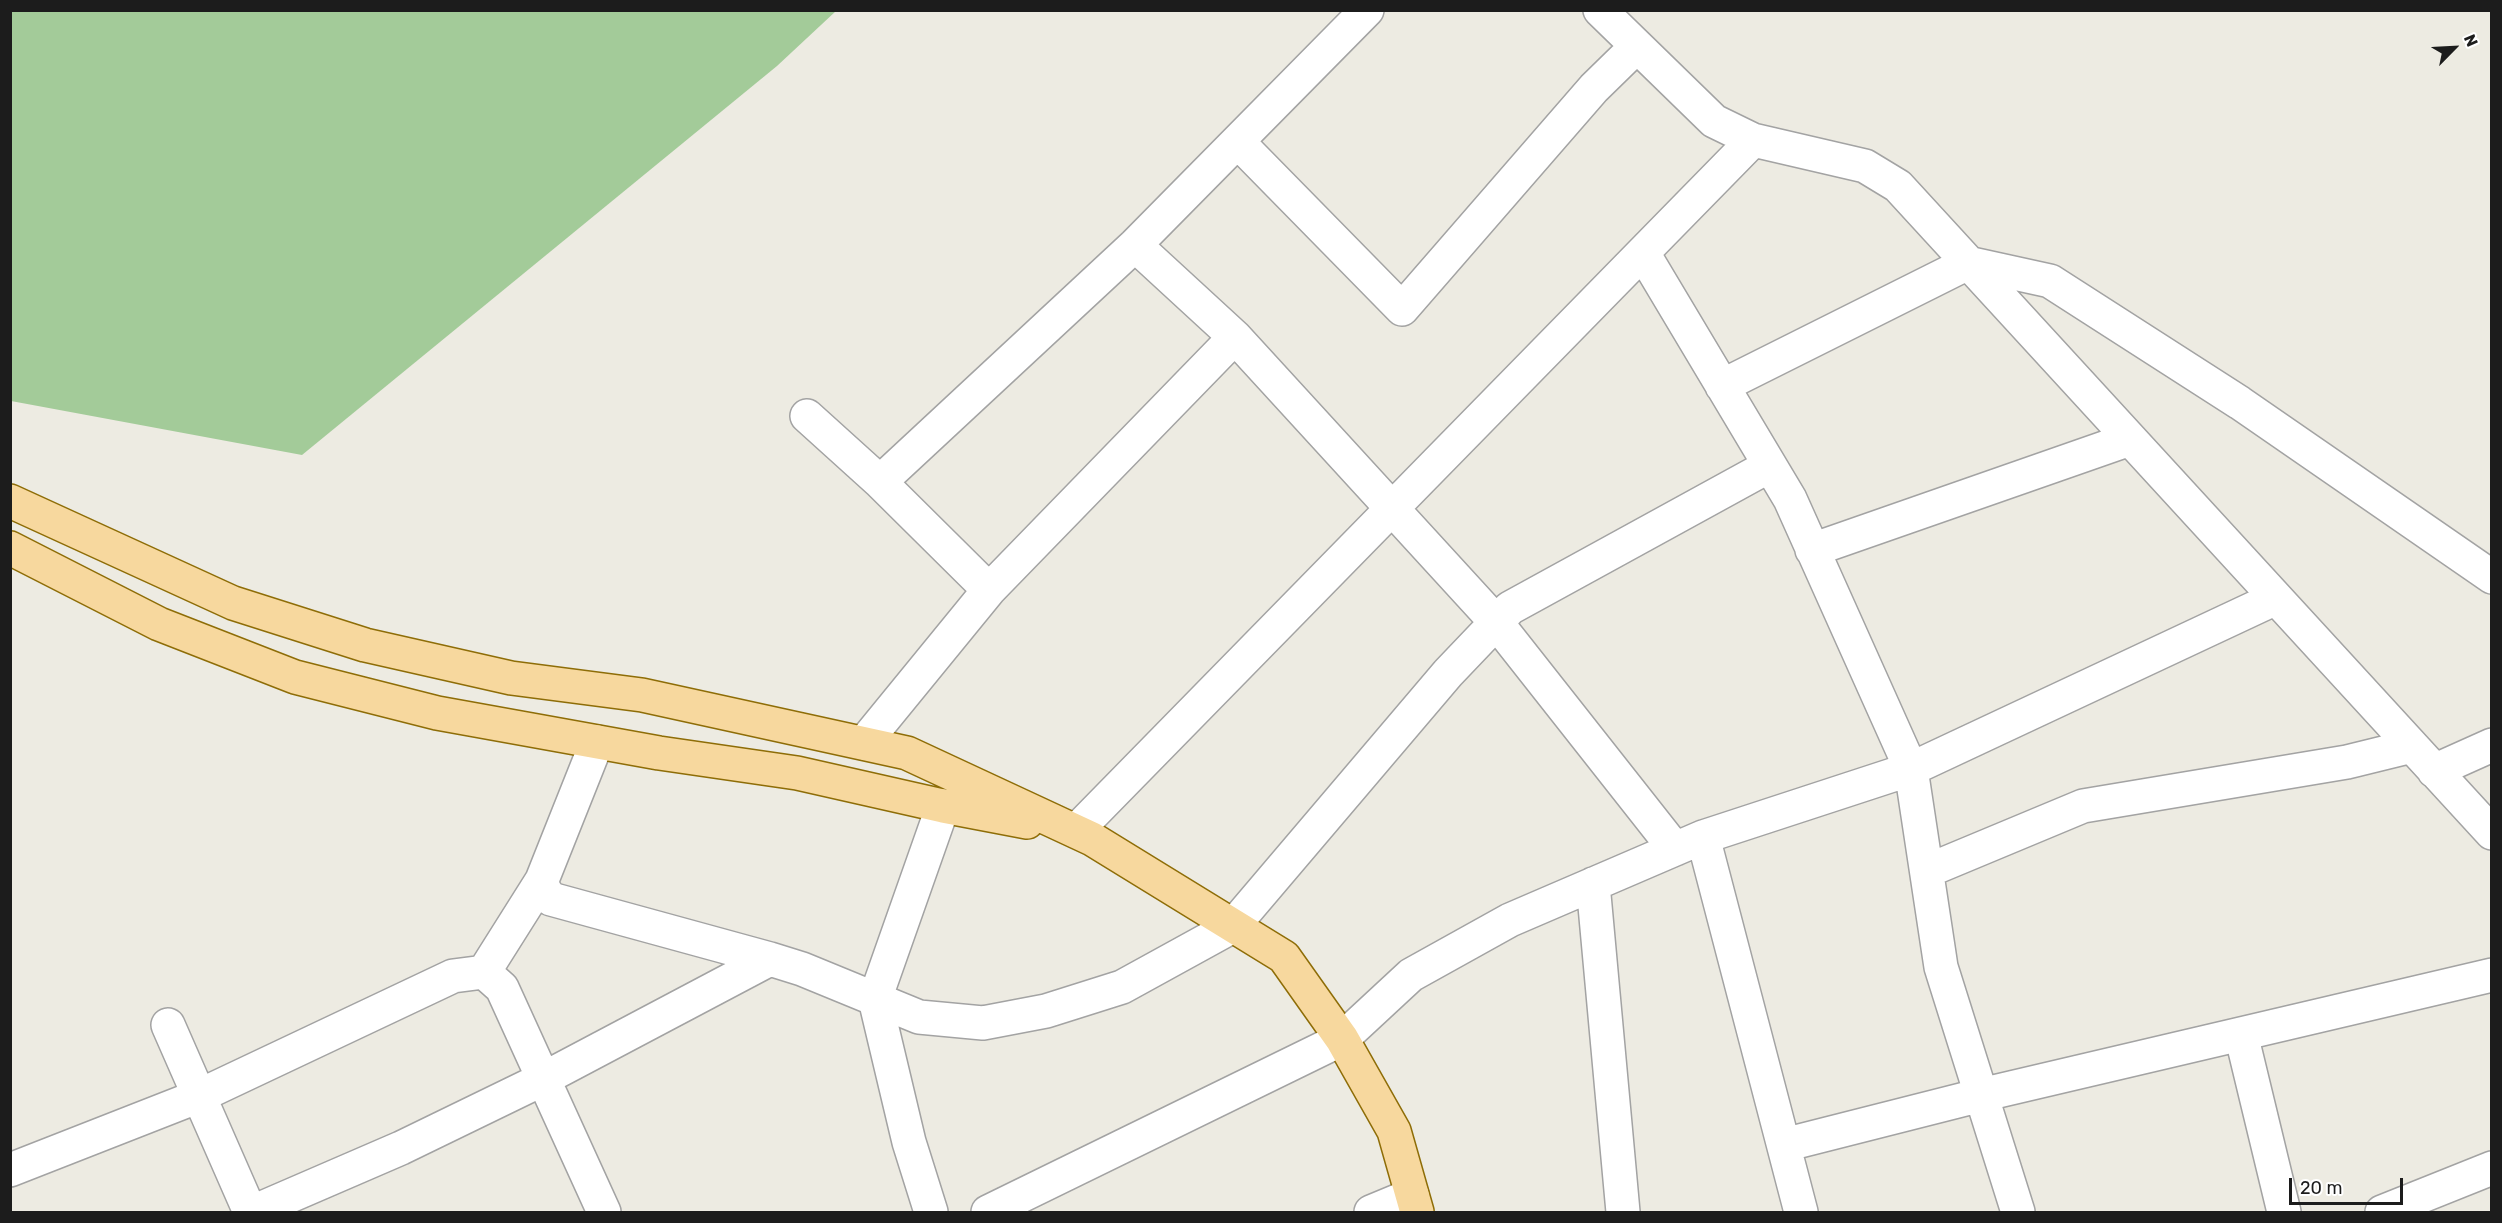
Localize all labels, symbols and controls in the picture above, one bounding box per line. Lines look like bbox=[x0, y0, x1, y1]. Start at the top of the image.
north arrow bbox=[2424, 18, 2484, 78]
text: N bbox=[2460, 31, 2482, 50]
scale bar bbox=[2292, 1166, 2406, 1204]
text: 20 m bbox=[2300, 1177, 2342, 1199]

